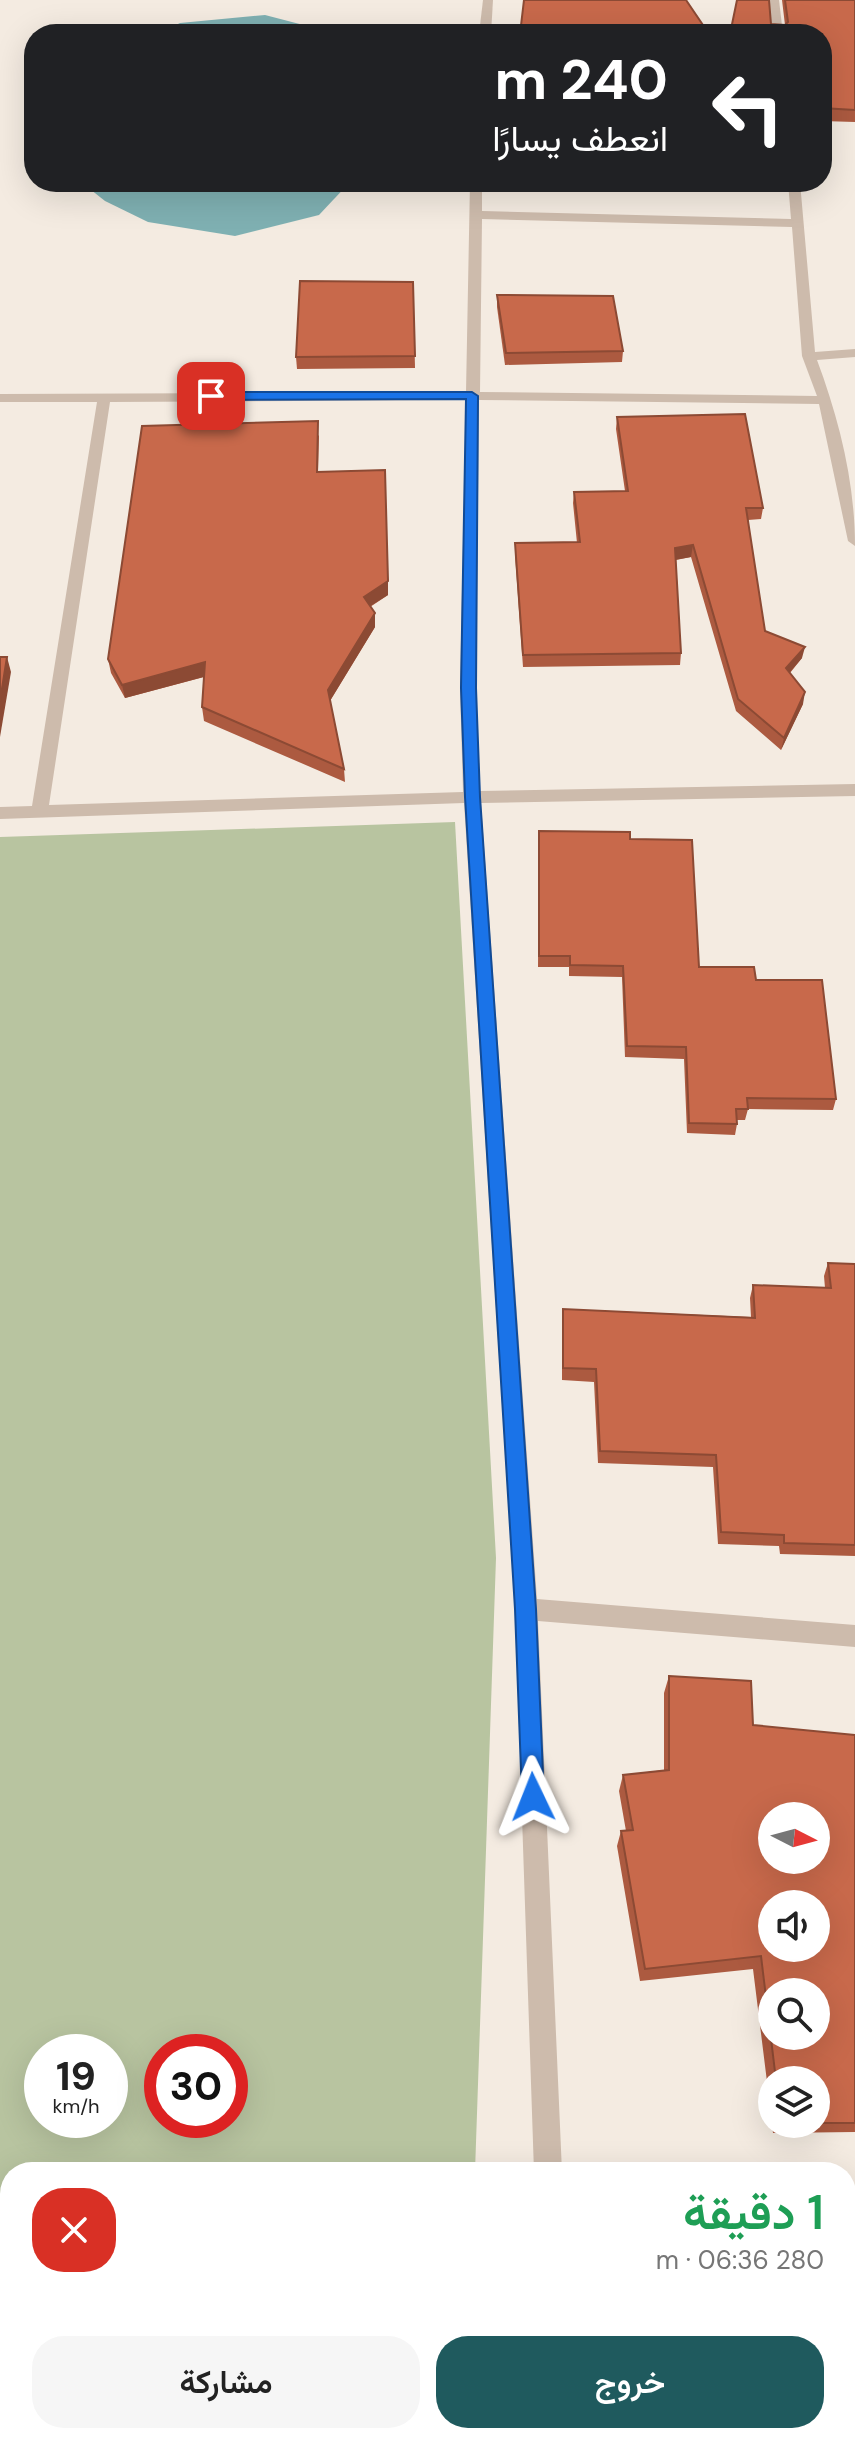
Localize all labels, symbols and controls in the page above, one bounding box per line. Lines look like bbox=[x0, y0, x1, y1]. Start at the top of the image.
text: 240 m bbox=[494, 43, 668, 116]
icon: left bbox=[696, 56, 800, 160]
text: انعطف يسارًا bbox=[492, 115, 668, 162]
pin bbox=[177, 362, 245, 430]
icon: arrive bbox=[189, 374, 233, 418]
position arrow bbox=[491, 1755, 575, 1839]
north arrow bbox=[758, 1802, 830, 1874]
map controls bbox=[758, 1802, 830, 2138]
button: sound bbox=[758, 1890, 830, 1962]
button: search bbox=[758, 1978, 830, 2050]
speed limit sign: 30 bbox=[144, 2034, 248, 2138]
text: 19 bbox=[56, 2050, 96, 2102]
button: layers bbox=[758, 2066, 830, 2138]
text: km/h bbox=[52, 2093, 100, 2119]
text: 1 دقيقة bbox=[683, 2181, 824, 2244]
button: close bbox=[32, 2188, 116, 2272]
text: 280 m · 06:36 bbox=[656, 2243, 824, 2277]
button: مشاركة bbox=[32, 2336, 420, 2428]
button: خروج bbox=[436, 2336, 824, 2428]

